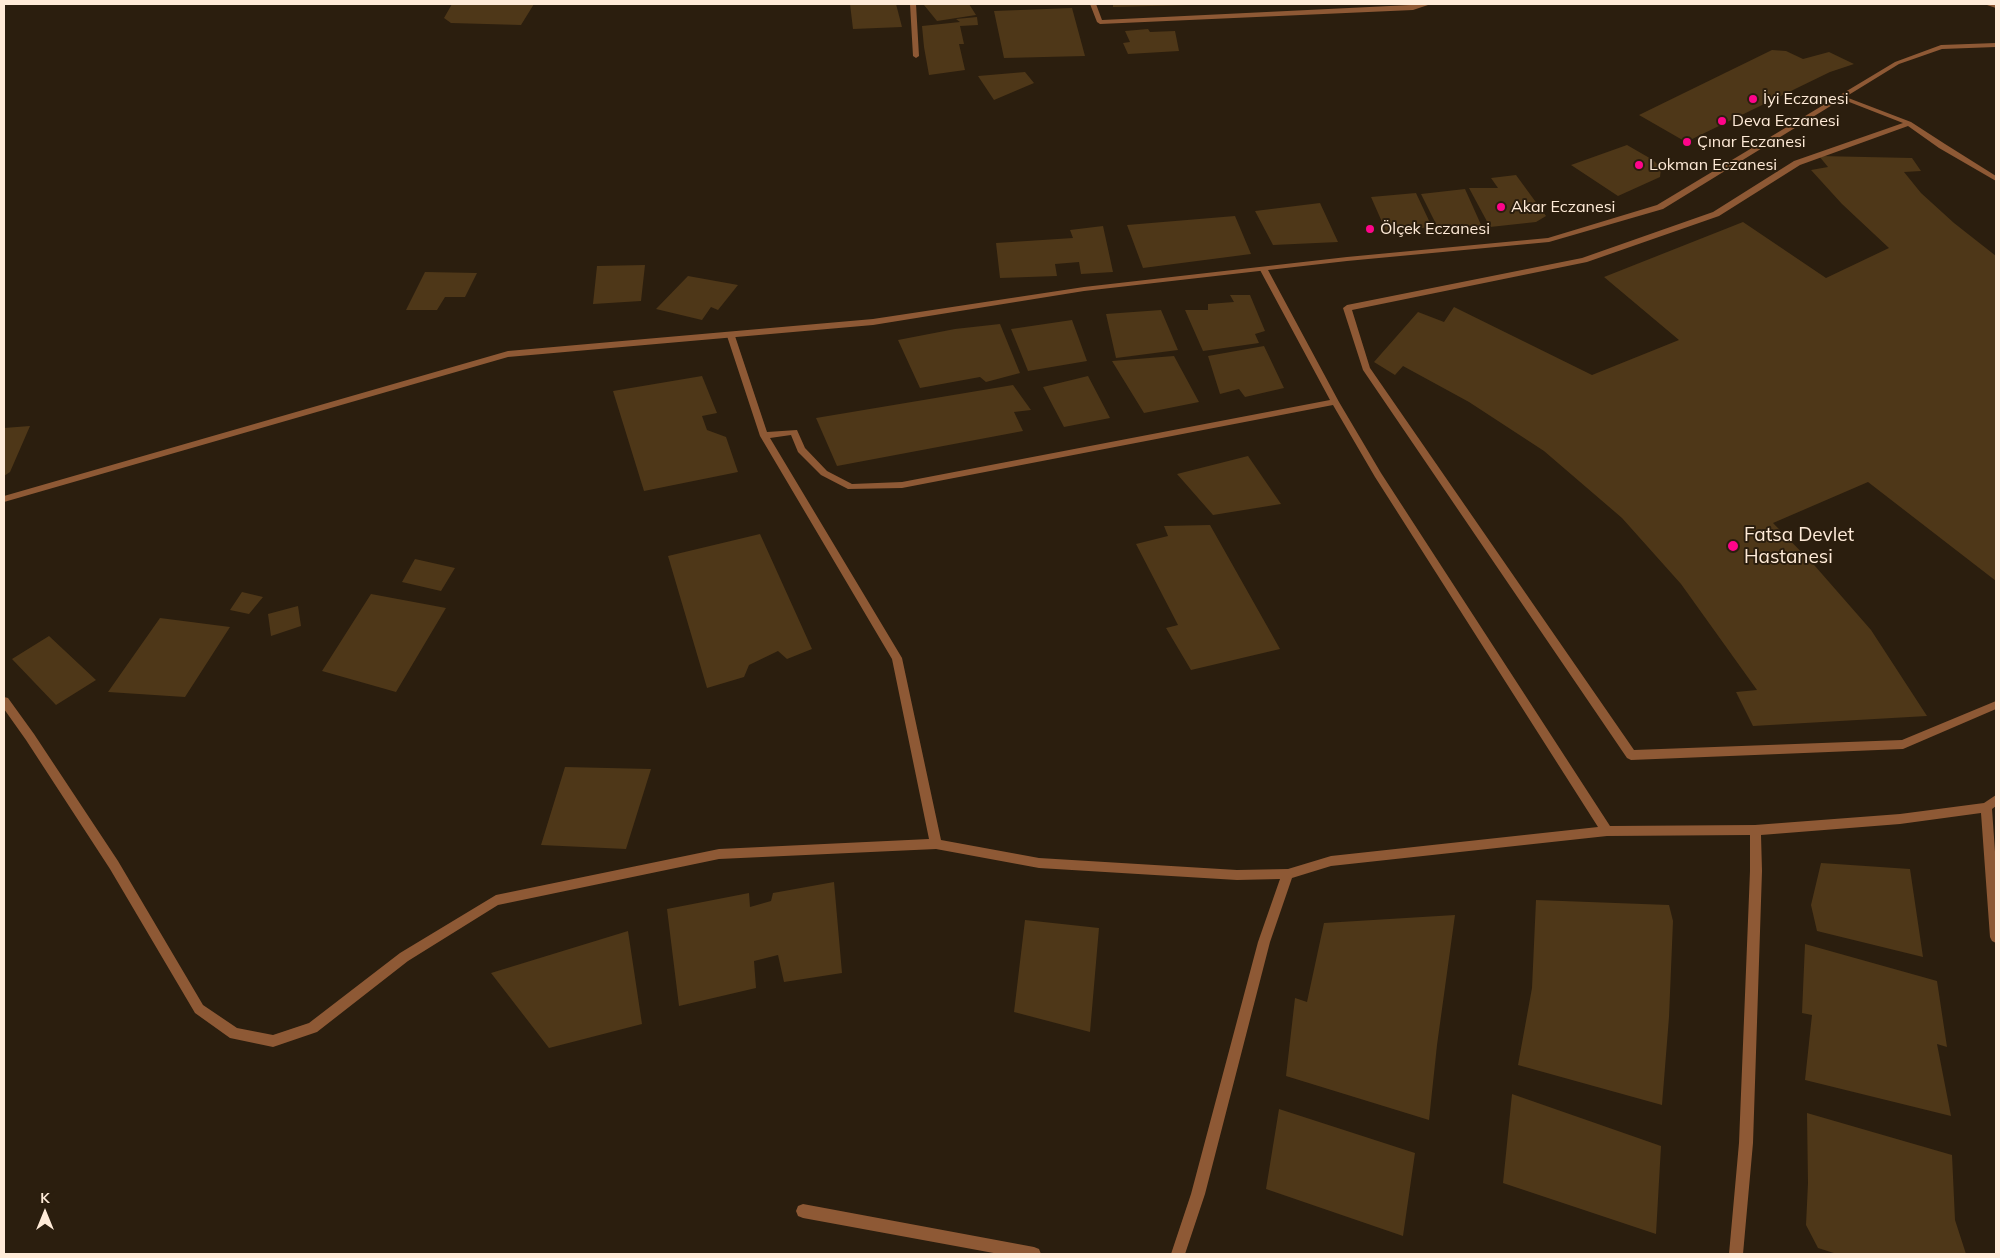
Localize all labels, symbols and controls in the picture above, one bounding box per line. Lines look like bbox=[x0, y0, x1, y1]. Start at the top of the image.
place label: İyi Eczanesi bbox=[1763, 89, 1849, 109]
marker: İyi Eczanesi bbox=[1747, 93, 1759, 105]
place label: Deva Eczanesi bbox=[1732, 111, 1840, 131]
marker: Deva Eczanesi bbox=[1716, 115, 1728, 127]
place label: Çınar Eczanesi bbox=[1697, 132, 1806, 152]
marker: Çınar Eczanesi bbox=[1681, 136, 1693, 148]
place label: Lokman Eczanesi bbox=[1649, 155, 1777, 175]
marker: Lokman Eczanesi bbox=[1633, 159, 1645, 171]
place label: Akar Eczanesi bbox=[1511, 197, 1615, 217]
marker: Akar Eczanesi bbox=[1495, 201, 1507, 213]
place label: Ölçek Eczanesi bbox=[1380, 219, 1490, 239]
marker: Ölçek Eczanesi bbox=[1364, 223, 1376, 235]
place label: Fatsa Devlet Hastanesi bbox=[1744, 524, 1854, 568]
marker: Fatsa Devlet Hastanesi bbox=[1726, 539, 1740, 553]
north arrow bbox=[20, 1188, 70, 1238]
text: K bbox=[40, 1189, 50, 1207]

